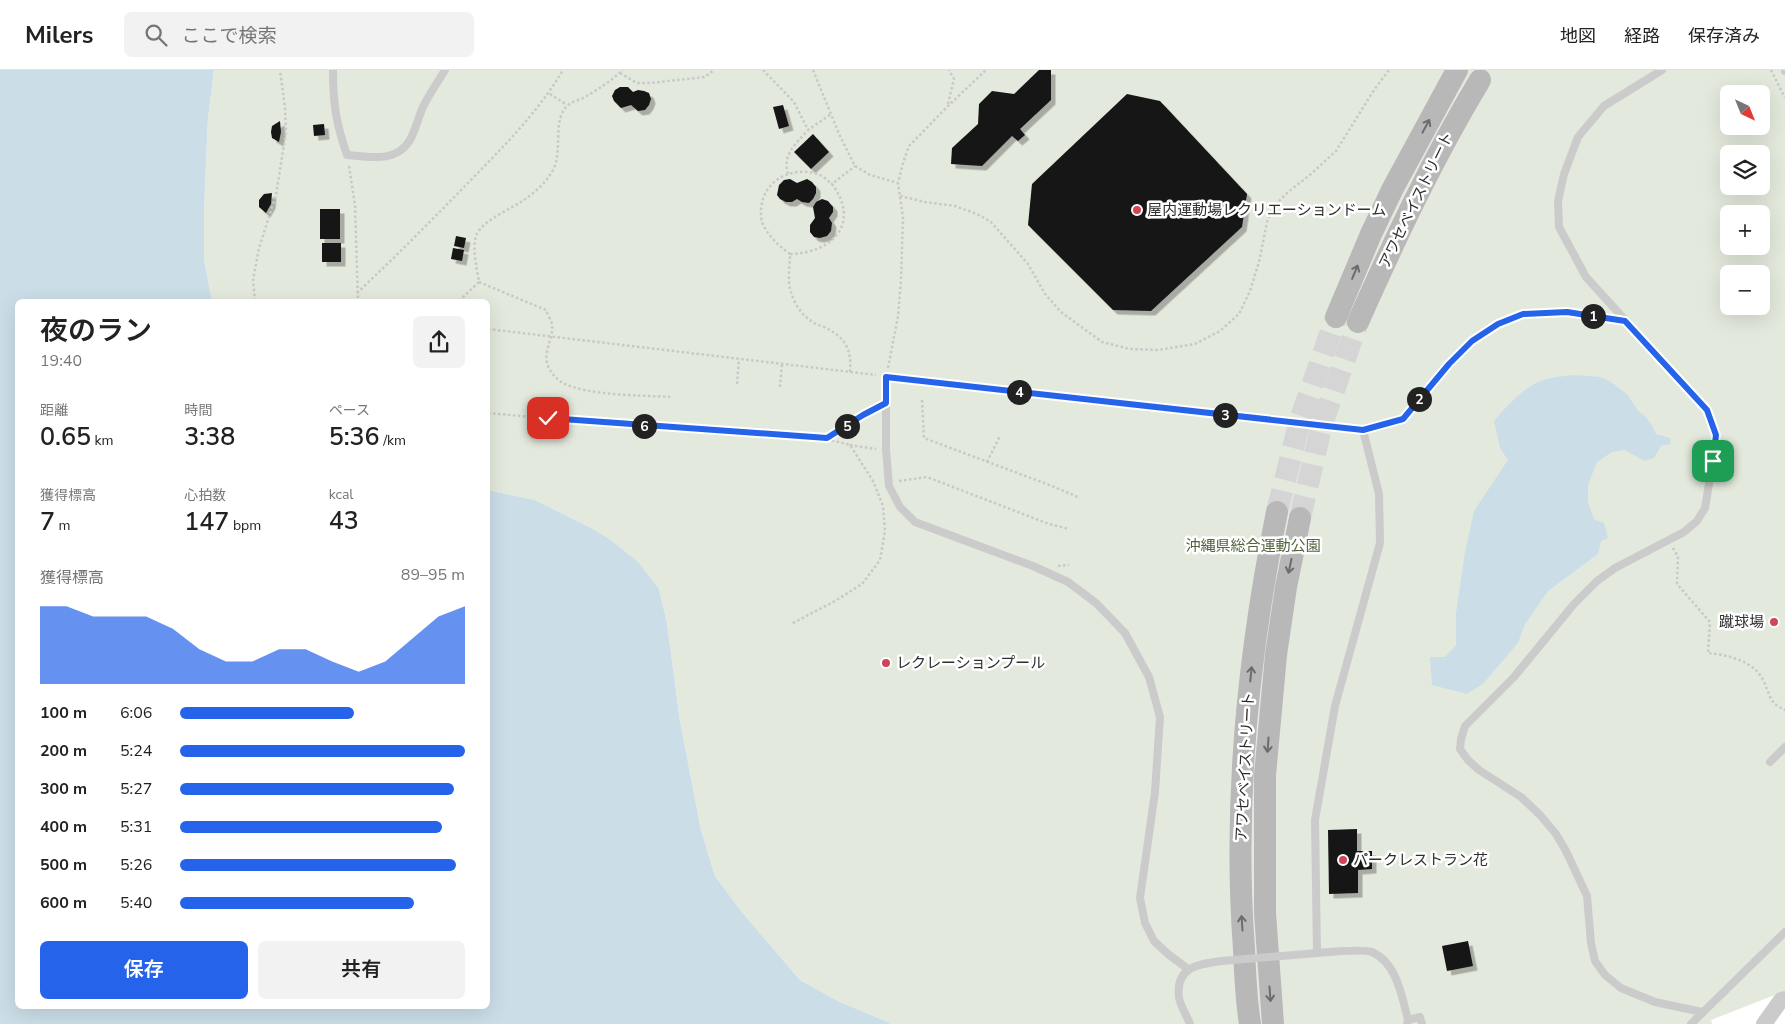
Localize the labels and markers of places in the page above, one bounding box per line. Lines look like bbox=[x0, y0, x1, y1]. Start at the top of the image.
place label: 屋内運動場レクリエーションドーム bbox=[1147, 200, 1386, 220]
marker: 屋内運動場レクリエーションドーム bbox=[1131, 204, 1143, 216]
pin: 1 bbox=[1580, 304, 1606, 328]
pin: 4 bbox=[1006, 380, 1032, 404]
pin: 2 bbox=[1406, 386, 1432, 412]
pin bbox=[527, 397, 569, 439]
pin: 3 bbox=[1212, 402, 1238, 428]
pin: 6 bbox=[632, 414, 656, 438]
pin: 5 bbox=[834, 414, 860, 438]
pin bbox=[1692, 440, 1734, 482]
place label: 蹴球場 bbox=[1719, 612, 1764, 632]
marker: 蹴球場 bbox=[1768, 616, 1780, 628]
place label: レクレーションプール bbox=[896, 653, 1045, 673]
marker: レクレーションプール bbox=[880, 657, 892, 669]
place label: パークレストラン花 bbox=[1353, 850, 1488, 870]
marker: パークレストラン花 bbox=[1337, 854, 1349, 866]

